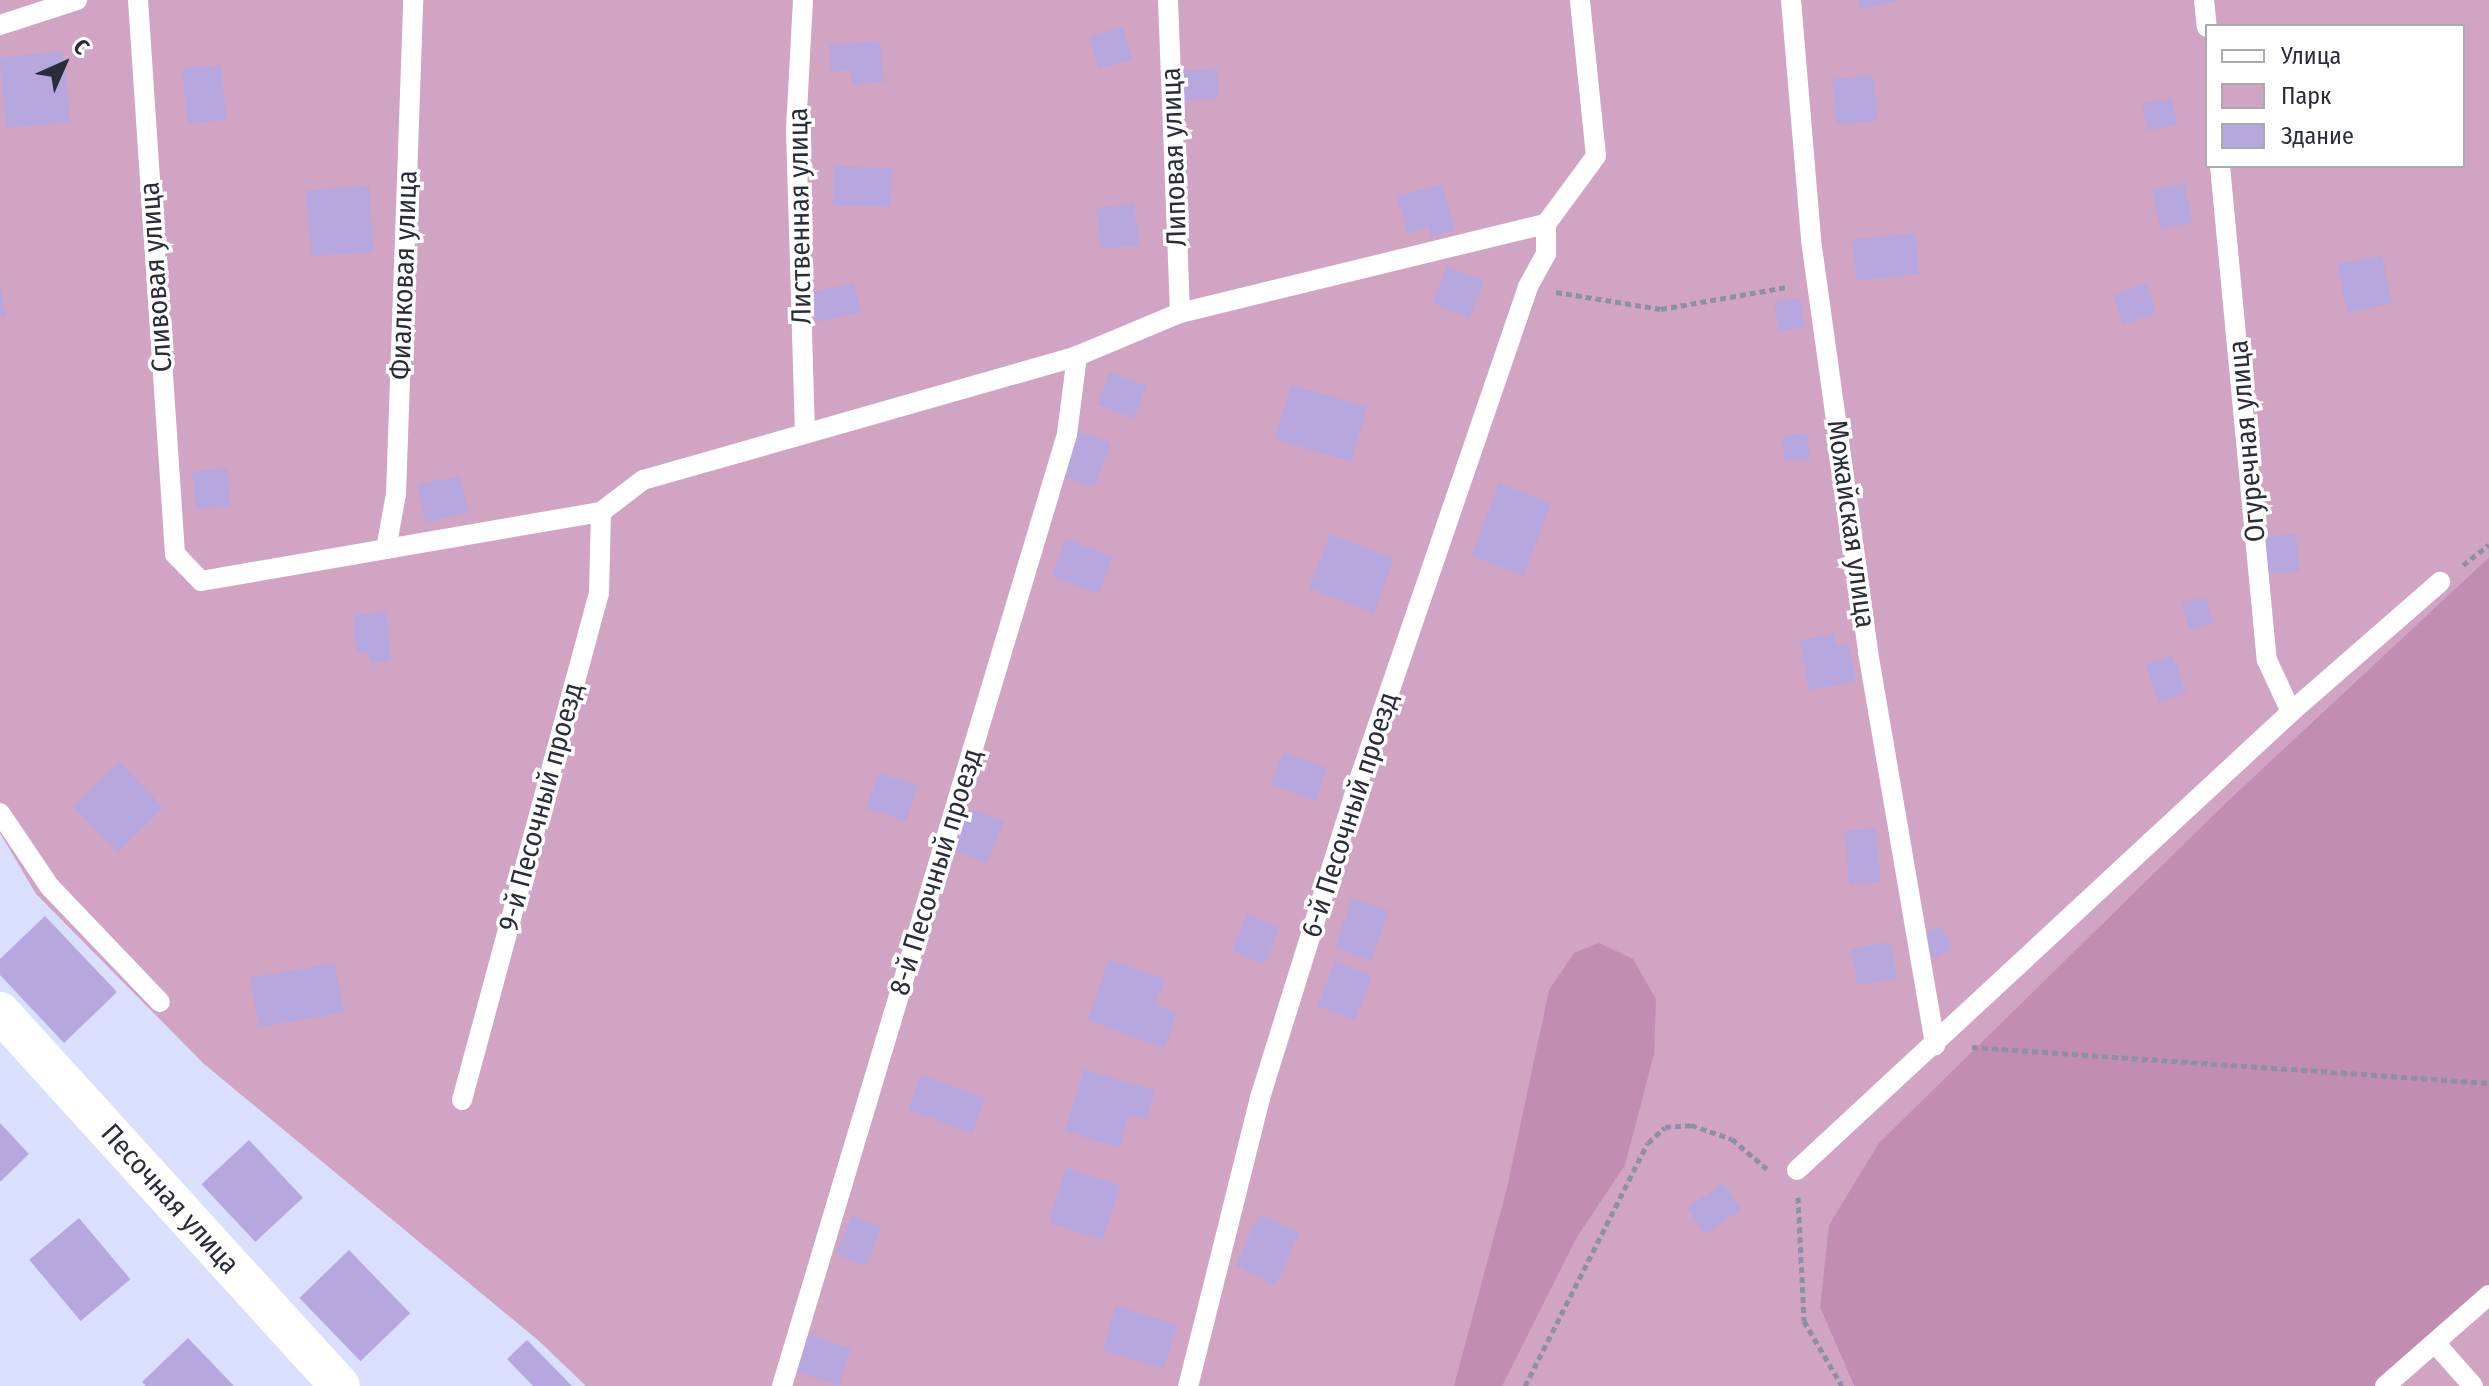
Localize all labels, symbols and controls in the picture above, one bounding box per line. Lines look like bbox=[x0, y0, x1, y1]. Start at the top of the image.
north arrow bbox=[24, 24, 104, 104]
legend bbox=[2205, 24, 2465, 168]
text: С bbox=[68, 33, 95, 60]
text: Улица bbox=[2281, 42, 2341, 70]
street label: Липовая улица bbox=[1154, 67, 1194, 247]
text: Парк bbox=[2281, 82, 2331, 110]
street label: Лиственная улица bbox=[781, 107, 819, 325]
text: Здание bbox=[2281, 122, 2354, 150]
street label: Фиалковая улица bbox=[384, 170, 424, 380]
street label: Сливовая улица bbox=[133, 181, 179, 373]
street label: Огуречная улица bbox=[2221, 339, 2273, 543]
street label: Можайская улица bbox=[1820, 418, 1882, 630]
street label: 9-й Песочный проезд bbox=[492, 679, 590, 935]
street label: 6-й Песочный проезд bbox=[1295, 688, 1405, 942]
street label: 8-й Песочный проезд bbox=[883, 745, 989, 999]
street label: Песочная улица bbox=[94, 1117, 246, 1281]

